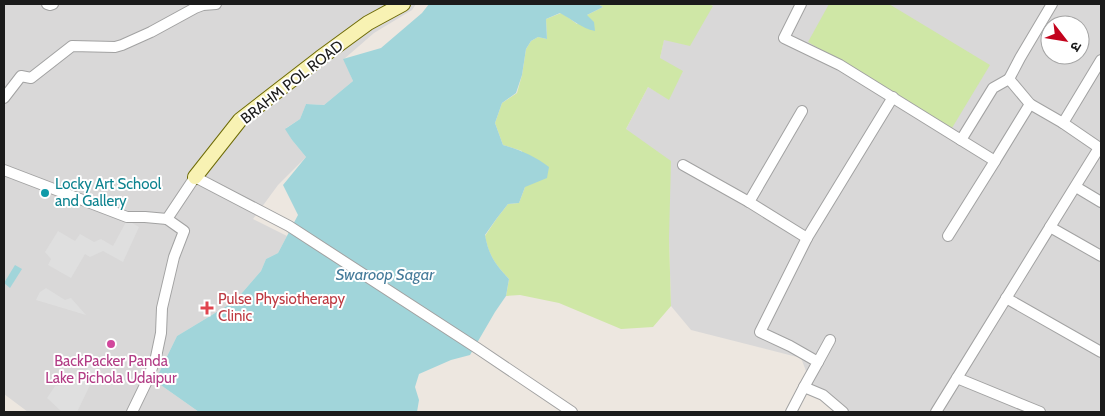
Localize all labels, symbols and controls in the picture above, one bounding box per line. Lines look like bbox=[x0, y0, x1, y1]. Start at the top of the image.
north arrow bbox=[1040, 15, 1090, 65]
street label: BRAHM POL ROAD bbox=[237, 36, 347, 128]
text: उ bbox=[1066, 39, 1086, 56]
place label: Locky Art School and Gallery bbox=[55, 175, 162, 210]
marker: Locky Art School and Gallery bbox=[39, 187, 51, 199]
water label: Swaroop Sagar bbox=[336, 265, 435, 284]
place label: Pulse Physiotherapy Clinic bbox=[218, 290, 346, 325]
marker: Pulse Physiotherapy Clinic bbox=[200, 301, 214, 315]
marker: BackPacker Panda Lake Pichola Udaipur bbox=[105, 338, 117, 350]
place label: BackPacker Panda Lake Pichola Udaipur bbox=[45, 352, 177, 387]

